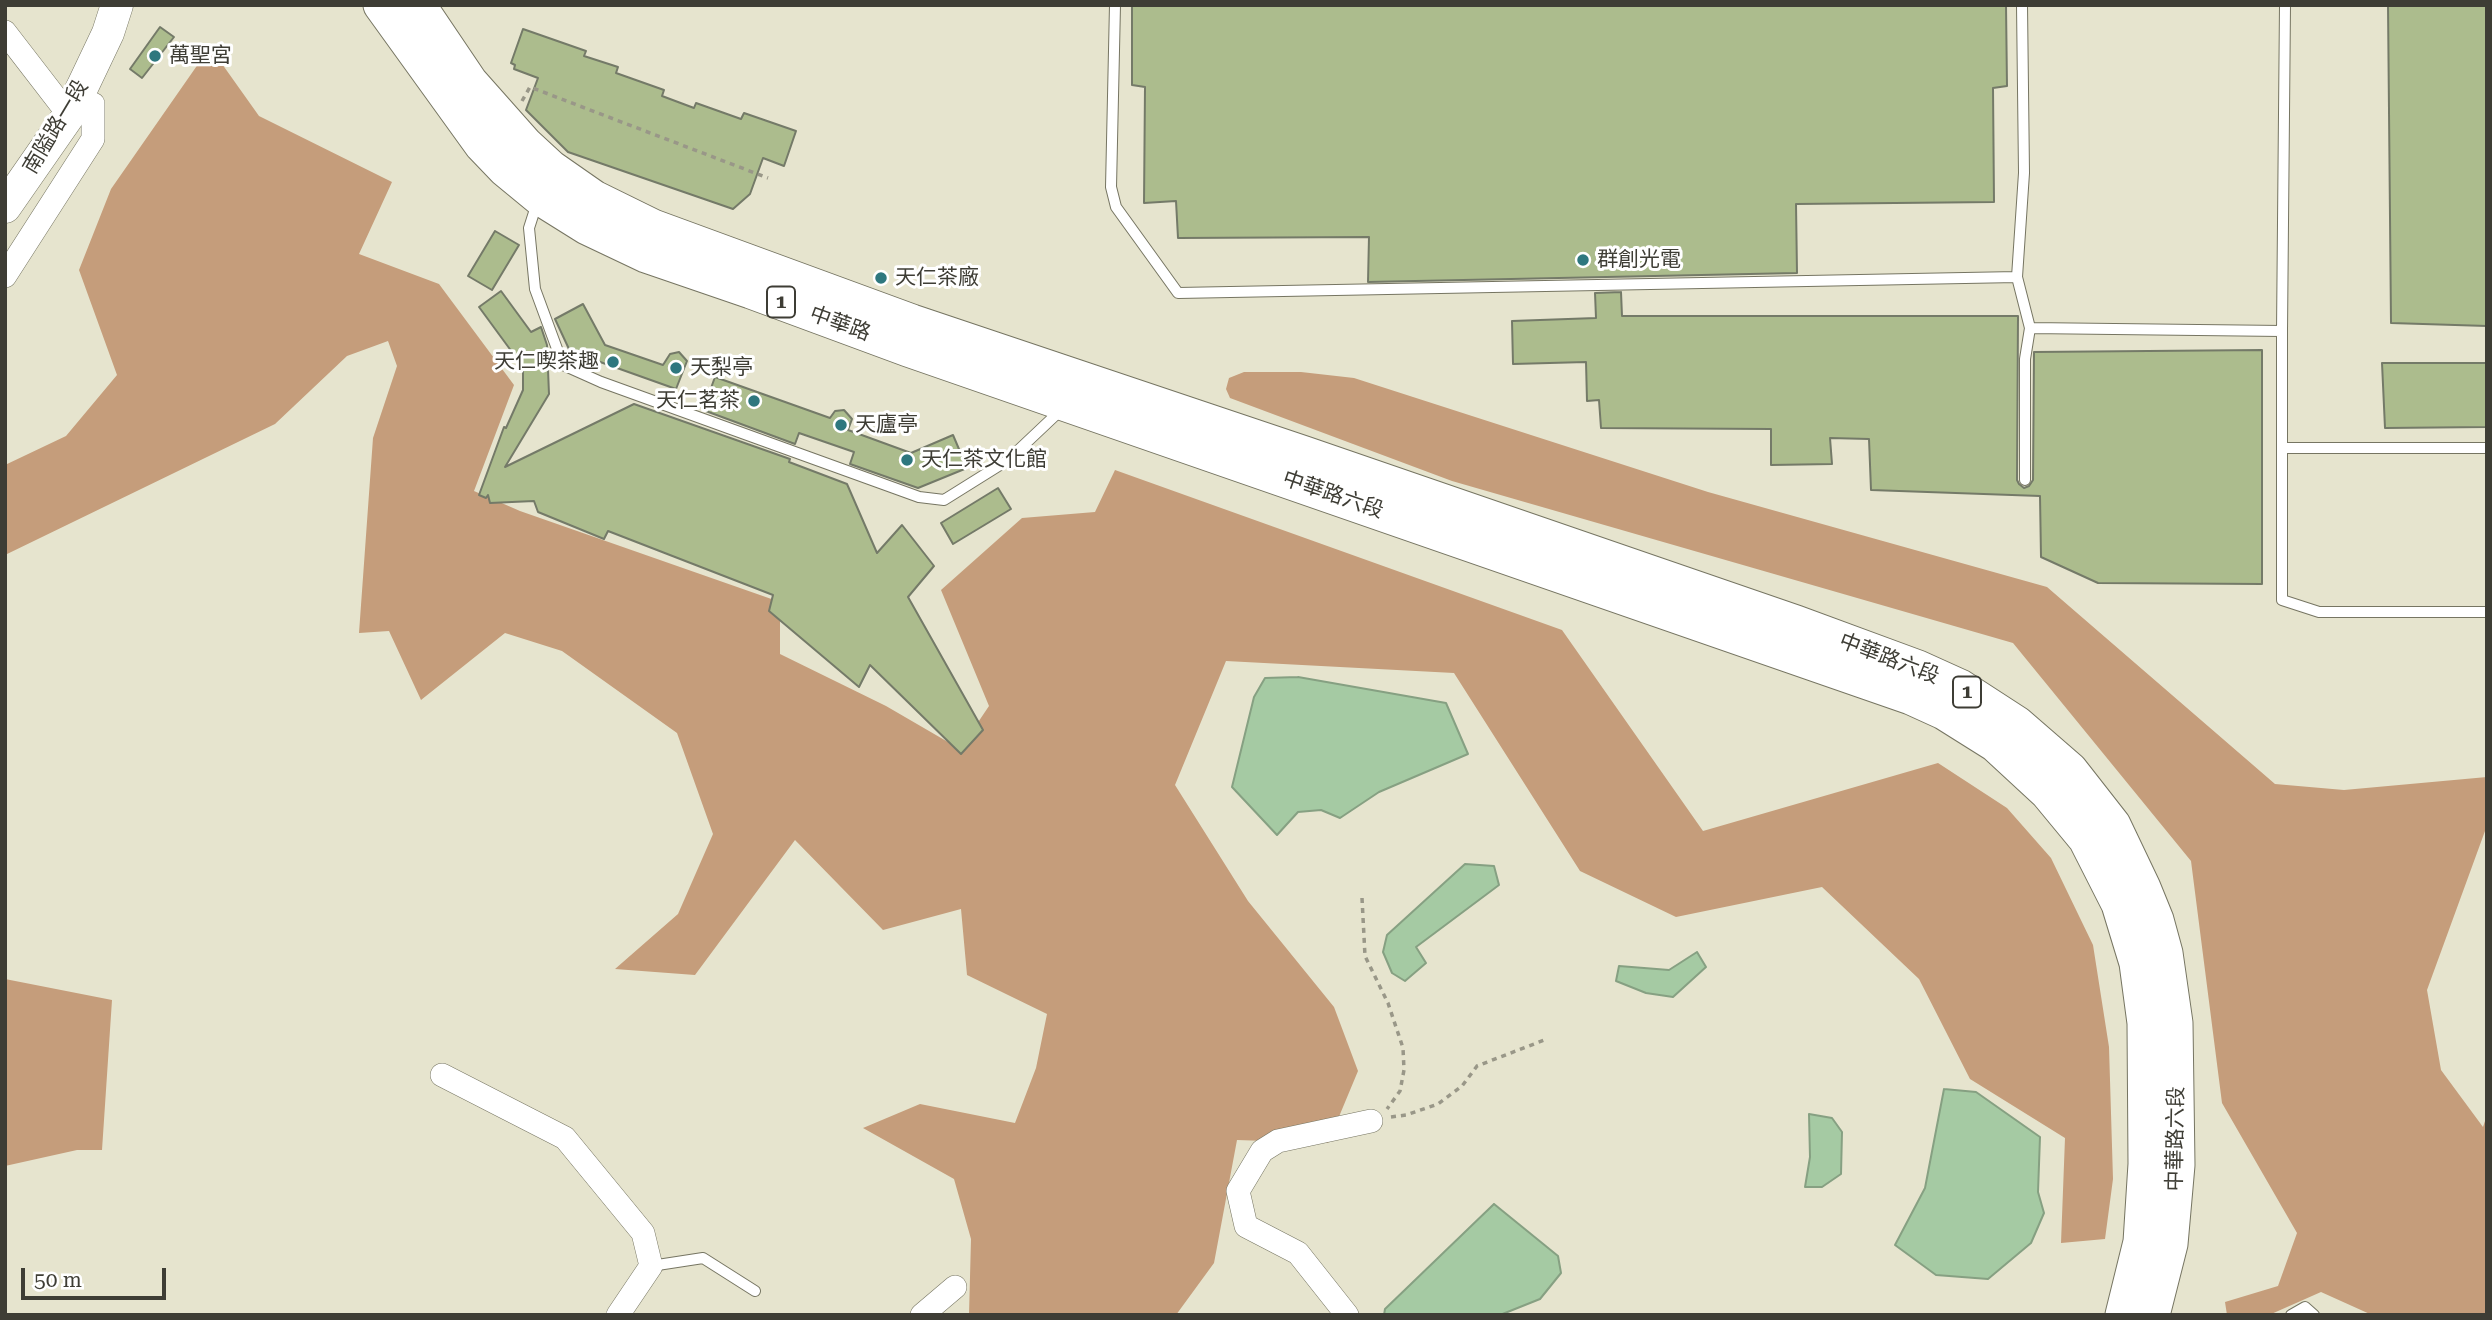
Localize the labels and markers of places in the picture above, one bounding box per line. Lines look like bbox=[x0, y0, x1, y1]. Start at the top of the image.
place label: 萬聖宮 bbox=[169, 43, 232, 69]
marker: 萬聖宮 bbox=[147, 48, 163, 64]
place label: 群創光電 bbox=[1597, 247, 1681, 273]
marker: 群創光電 bbox=[1575, 252, 1591, 268]
place label: 天仁茶廠 bbox=[895, 265, 979, 291]
marker: 天仁茶廠 bbox=[873, 270, 889, 286]
place label: 天仁喫茶趣 bbox=[494, 349, 599, 375]
marker: 天仁喫茶趣 bbox=[605, 354, 621, 370]
place label: 天梨亭 bbox=[690, 355, 753, 381]
marker: 天梨亭 bbox=[668, 360, 684, 376]
place label: 天仁茗茶 bbox=[656, 388, 740, 414]
marker: 天仁茗茶 bbox=[746, 393, 762, 409]
place label: 天廬亭 bbox=[855, 412, 918, 438]
marker: 天廬亭 bbox=[833, 417, 849, 433]
place label: 天仁茶文化館 bbox=[921, 447, 1047, 473]
marker: 天仁茶文化館 bbox=[899, 452, 915, 468]

